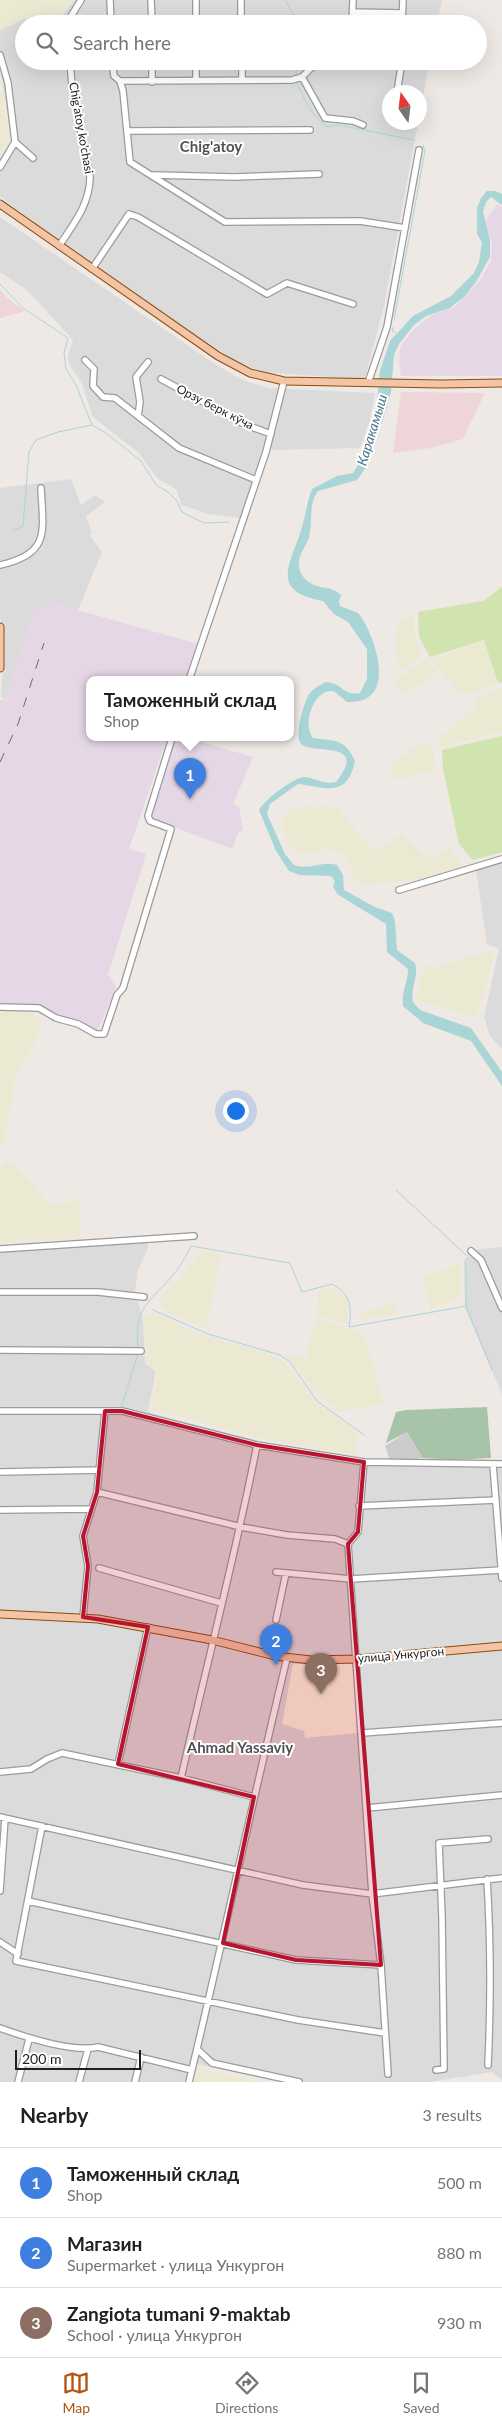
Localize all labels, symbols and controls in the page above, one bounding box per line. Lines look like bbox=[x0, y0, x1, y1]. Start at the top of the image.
search box bbox=[15, 15, 487, 70]
icon: search bbox=[33, 29, 61, 57]
text: Search here bbox=[73, 31, 171, 54]
street label: Chig'atoy ko'chasi bbox=[66, 81, 97, 175]
north arrow bbox=[382, 85, 427, 130]
district label: Chig'atoy bbox=[180, 137, 242, 155]
street label: Орзу берк кўча bbox=[174, 381, 256, 432]
water label: Каракамыш bbox=[353, 392, 390, 468]
popup bbox=[86, 676, 294, 741]
text: Таможенный склад bbox=[104, 688, 276, 711]
text: Shop bbox=[104, 711, 139, 730]
pin: 1 bbox=[174, 758, 206, 799]
your location bbox=[223, 1098, 249, 1124]
pin: 2 bbox=[260, 1624, 292, 1665]
street label: улица Ункургон bbox=[357, 1643, 445, 1666]
pin: 3 bbox=[305, 1653, 337, 1694]
district label: Ahmad Yassaviy bbox=[186, 1738, 293, 1756]
scale bar bbox=[15, 2047, 141, 2070]
text: 200 m bbox=[22, 2050, 61, 2067]
text: Nearby bbox=[20, 2102, 88, 2127]
text: 3 results bbox=[422, 2105, 482, 2124]
text: Таможенный склад bbox=[67, 2162, 239, 2185]
text: 1 bbox=[31, 2173, 41, 2192]
text: 500 m bbox=[437, 2173, 482, 2192]
text: Shop bbox=[67, 2185, 103, 2204]
text: Магазин bbox=[67, 2232, 142, 2255]
text: 2 bbox=[31, 2243, 41, 2262]
text: 880 m bbox=[437, 2243, 482, 2262]
text: Supermarket · улица Ункургон bbox=[67, 2255, 284, 2274]
text: Zangiota tumani 9-maktab bbox=[67, 2302, 291, 2325]
text: 3 bbox=[31, 2313, 41, 2332]
text: 930 m bbox=[437, 2313, 482, 2332]
text: School · улица Ункургон bbox=[67, 2325, 242, 2344]
tab: Map bbox=[62, 2369, 90, 2416]
tab: Directions bbox=[215, 2369, 278, 2416]
tab: Saved bbox=[403, 2369, 440, 2416]

